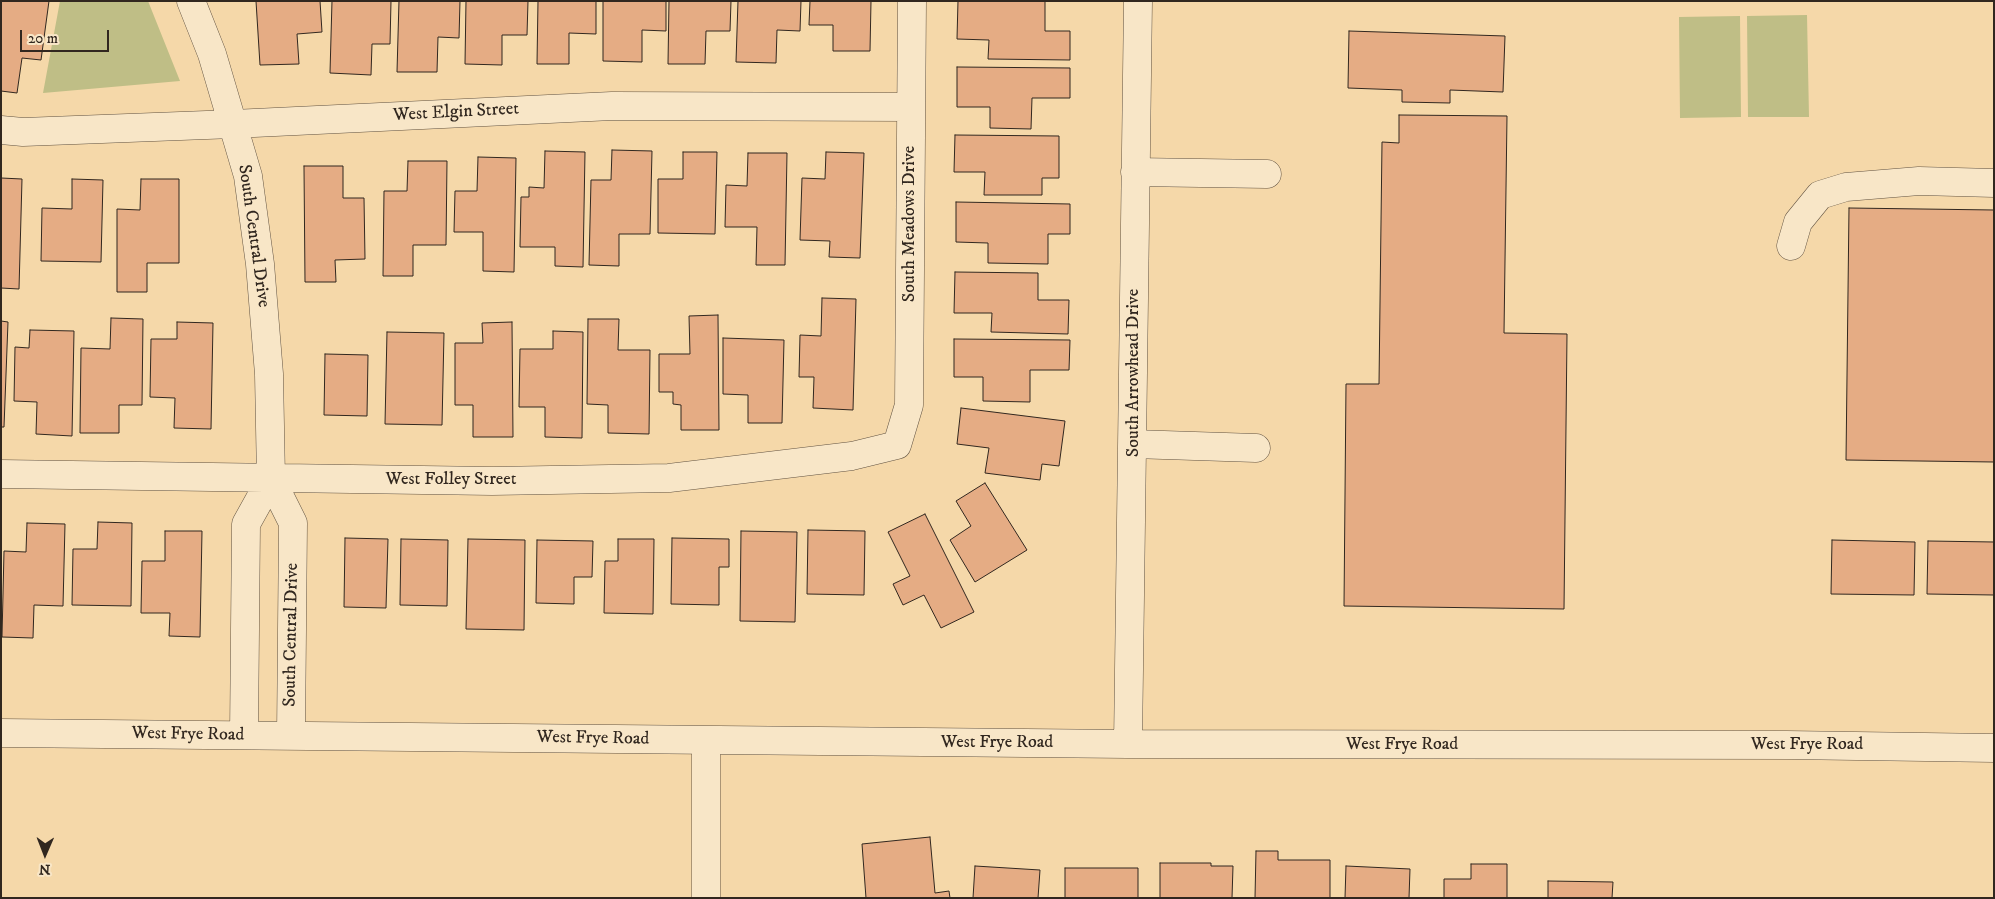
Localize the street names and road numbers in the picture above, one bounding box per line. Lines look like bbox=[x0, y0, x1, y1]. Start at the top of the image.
street label: West Elgin Street bbox=[392, 99, 520, 127]
street label: South Meadows Drive bbox=[899, 146, 921, 302]
street label: South Central Drive bbox=[232, 163, 274, 309]
street label: South Arrowhead Drive bbox=[1123, 289, 1145, 457]
street label: West Folley Street bbox=[385, 469, 517, 491]
street label: South Central Drive bbox=[280, 563, 304, 707]
street label: West Frye Road bbox=[131, 723, 245, 747]
street label: West Frye Road bbox=[536, 727, 650, 751]
street label: West Frye Road bbox=[941, 732, 1053, 754]
street label: West Frye Road bbox=[1346, 734, 1458, 756]
street label: West Frye Road bbox=[1751, 734, 1863, 756]

